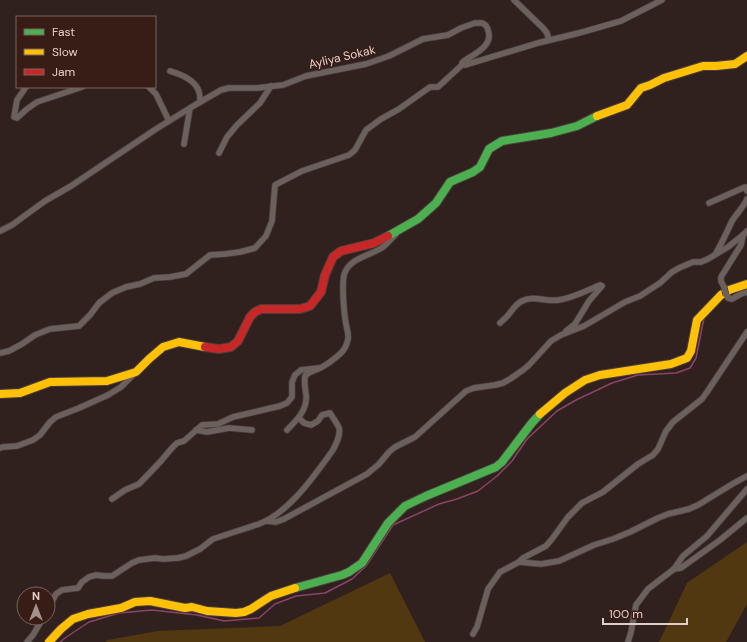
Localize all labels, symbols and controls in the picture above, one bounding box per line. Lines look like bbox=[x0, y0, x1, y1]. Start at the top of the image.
legend bbox=[16, 16, 156, 88]
text: Fast bbox=[52, 24, 75, 40]
street label: Ayliya Sokak bbox=[307, 42, 377, 72]
text: Slow bbox=[52, 44, 78, 60]
text: Jam bbox=[52, 64, 75, 80]
north arrow bbox=[16, 586, 56, 626]
text: N bbox=[32, 589, 40, 603]
scale bar bbox=[603, 600, 687, 626]
text: 100 m bbox=[609, 606, 643, 622]

